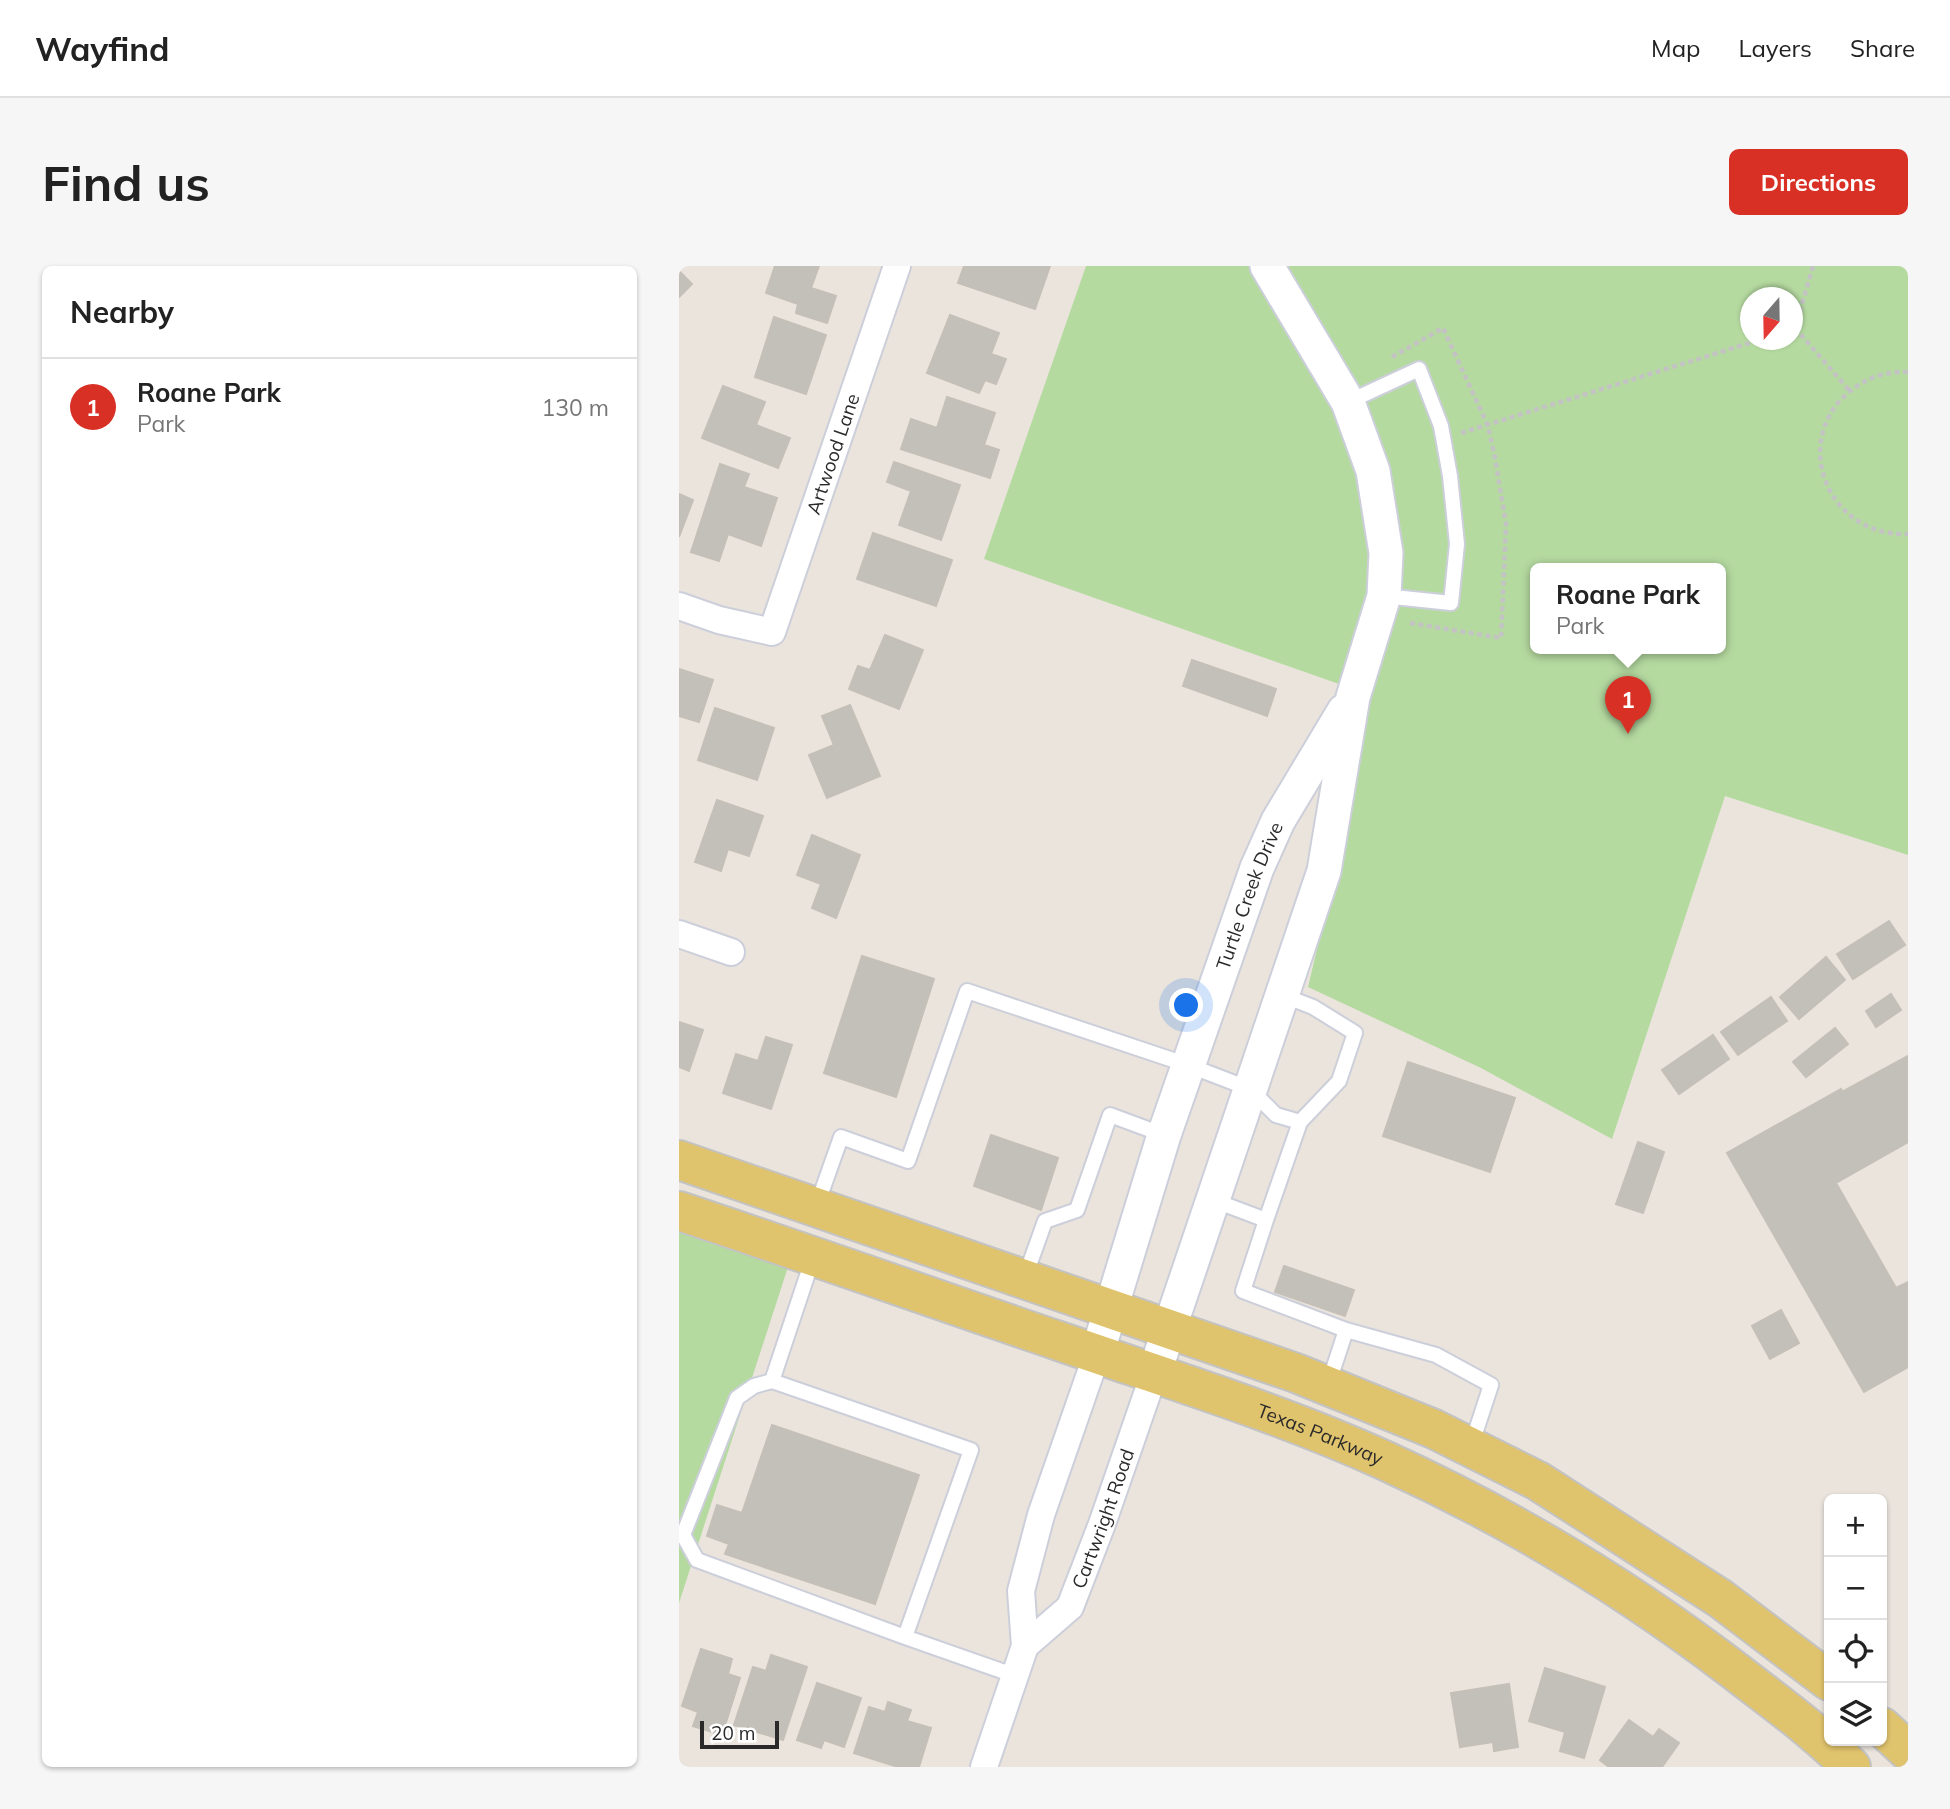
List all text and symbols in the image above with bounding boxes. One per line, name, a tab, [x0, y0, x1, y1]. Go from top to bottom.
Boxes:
text: Wayfind	[35, 28, 170, 69]
text: Map	[1651, 33, 1700, 63]
text: Layers	[1738, 33, 1812, 63]
text: Share	[1850, 33, 1915, 63]
button: Directions	[1729, 149, 1908, 215]
text: Find us	[42, 152, 210, 213]
north arrow	[1740, 287, 1803, 350]
text: Nearby	[70, 293, 174, 331]
text: Roane Park	[137, 376, 281, 409]
street label: Artwood Lane	[801, 390, 865, 517]
text: 1	[86, 393, 100, 422]
text: 130 m	[541, 393, 609, 422]
text: Park	[137, 409, 185, 438]
popup	[1530, 563, 1726, 654]
text: Roane Park	[1556, 578, 1700, 611]
text: Park	[1556, 611, 1604, 640]
pin: 1	[1605, 676, 1651, 734]
street label: Turtle Creek Drive	[1211, 818, 1288, 973]
your location	[1169, 988, 1203, 1022]
street label: Texas Parkway	[1254, 1398, 1387, 1470]
street label: Cartwright Road	[1066, 1445, 1139, 1592]
map controls	[1824, 1494, 1887, 1746]
button: +	[1824, 1494, 1887, 1557]
button: −	[1824, 1557, 1887, 1620]
button: locate	[1824, 1620, 1887, 1683]
button: layers	[1824, 1683, 1887, 1746]
scale bar	[700, 1718, 779, 1750]
text: 20 m	[711, 1721, 755, 1745]

